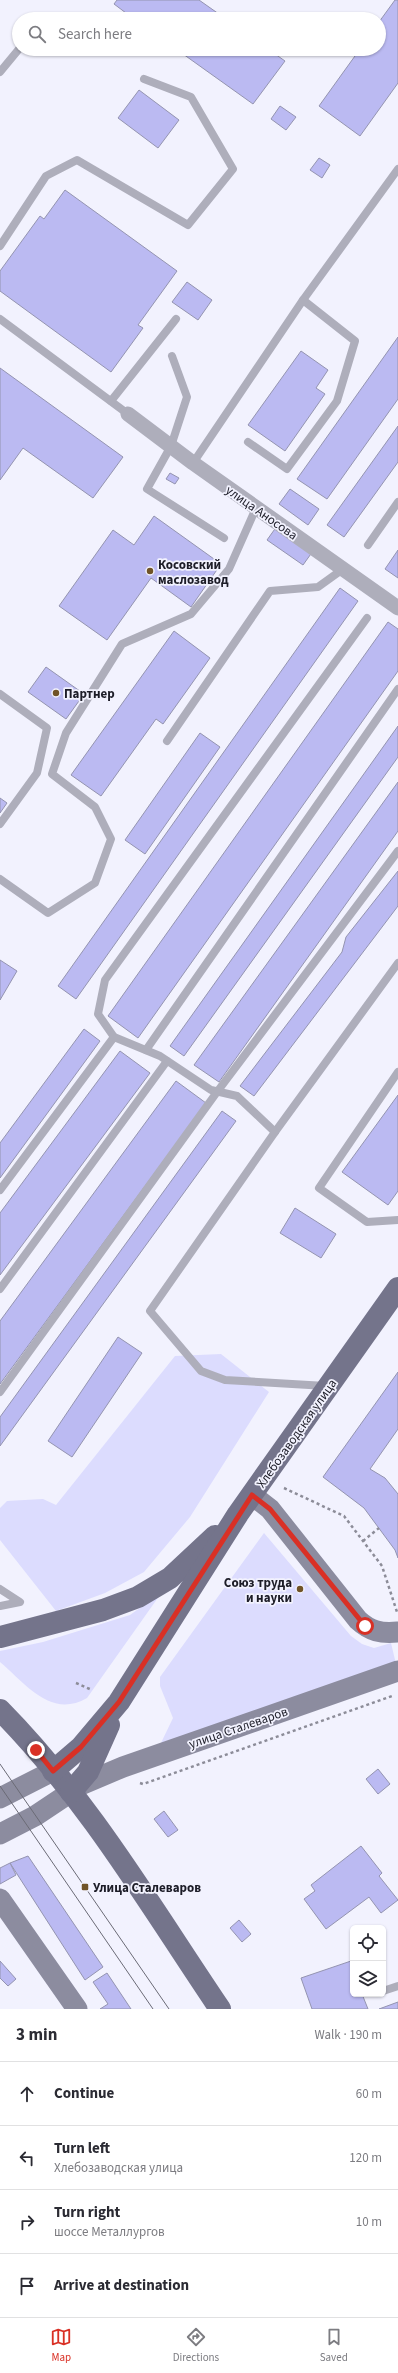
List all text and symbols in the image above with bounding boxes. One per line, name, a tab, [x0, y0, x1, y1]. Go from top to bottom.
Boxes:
search box	[12, 12, 386, 56]
icon: search	[26, 23, 48, 45]
text: Search here	[58, 24, 132, 45]
street label: улица Аносова	[222, 481, 301, 544]
place label: Косовский маслозавод	[158, 556, 229, 589]
marker: Косовский маслозавод	[145, 566, 155, 576]
place label: Партнер	[64, 685, 115, 703]
marker: Партнер	[51, 688, 61, 698]
street label: Хлебозаводская улица	[252, 1376, 341, 1492]
place label: Союз труда и науки	[224, 1574, 292, 1607]
marker: Союз труда и науки	[295, 1584, 305, 1594]
route start	[356, 1617, 374, 1635]
street label: улица Сталеваров	[187, 1702, 290, 1753]
route end	[27, 1741, 45, 1759]
place label: Улица Сталеваров	[93, 1879, 201, 1897]
marker: Улица Сталеваров	[80, 1882, 90, 1892]
map controls	[350, 1925, 386, 1997]
button: locate	[350, 1925, 386, 1961]
button: layers	[350, 1961, 386, 1997]
text: 3 min	[16, 2023, 57, 2047]
text: Walk · 190 m	[314, 2026, 382, 2044]
icon: ahead	[16, 2083, 38, 2105]
text: Continue	[54, 2083, 114, 2104]
text: 60 m	[356, 2085, 382, 2103]
text: Turn left	[54, 2138, 110, 2159]
icon: left	[16, 2147, 38, 2169]
text: 120 m	[349, 2149, 382, 2167]
text: Хлебозаводская улица	[54, 2159, 183, 2177]
text: Turn right	[54, 2202, 120, 2223]
icon: right	[16, 2211, 38, 2233]
text: 10 m	[356, 2213, 382, 2231]
text: шоссе Металлургов	[54, 2223, 165, 2241]
icon: arrive	[16, 2275, 38, 2297]
text: Arrive at destination	[54, 2275, 189, 2296]
tab: Map	[50, 2326, 72, 2365]
tab: Directions	[173, 2326, 219, 2365]
tab: Saved	[320, 2326, 348, 2365]

